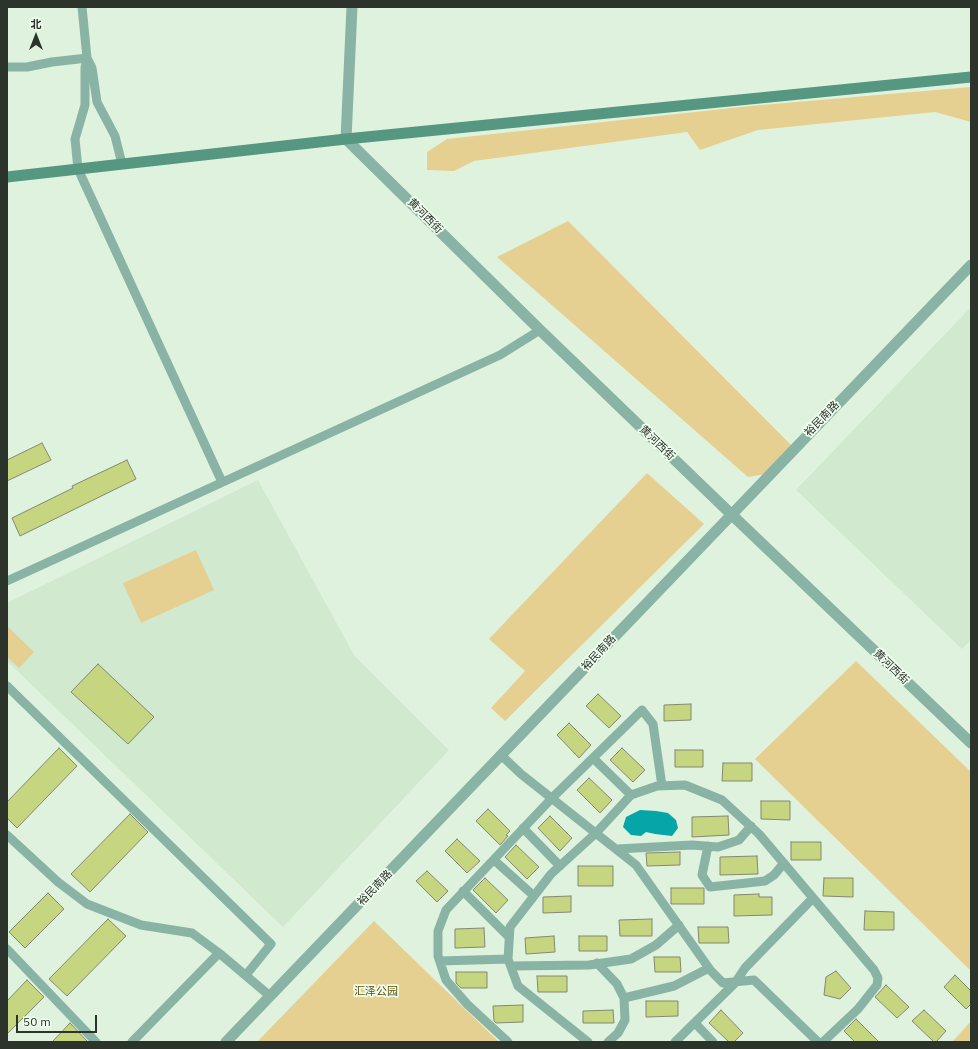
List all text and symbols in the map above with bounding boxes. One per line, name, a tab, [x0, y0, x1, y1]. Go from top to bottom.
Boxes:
north arrow	[16, 16, 56, 56]
text: 北	[31, 17, 42, 31]
street label: 黄河西街	[405, 196, 445, 236]
street label: 裕民南路	[802, 399, 842, 439]
street label: 黄河西街	[637, 423, 677, 463]
street label: 裕民南路	[579, 632, 619, 674]
street label: 黄河西街	[871, 647, 911, 687]
street label: 裕民南路	[355, 868, 395, 908]
park label: 汇泽公园	[354, 985, 398, 999]
scale bar	[18, 1007, 99, 1033]
text: 50 m	[23, 1014, 51, 1029]

